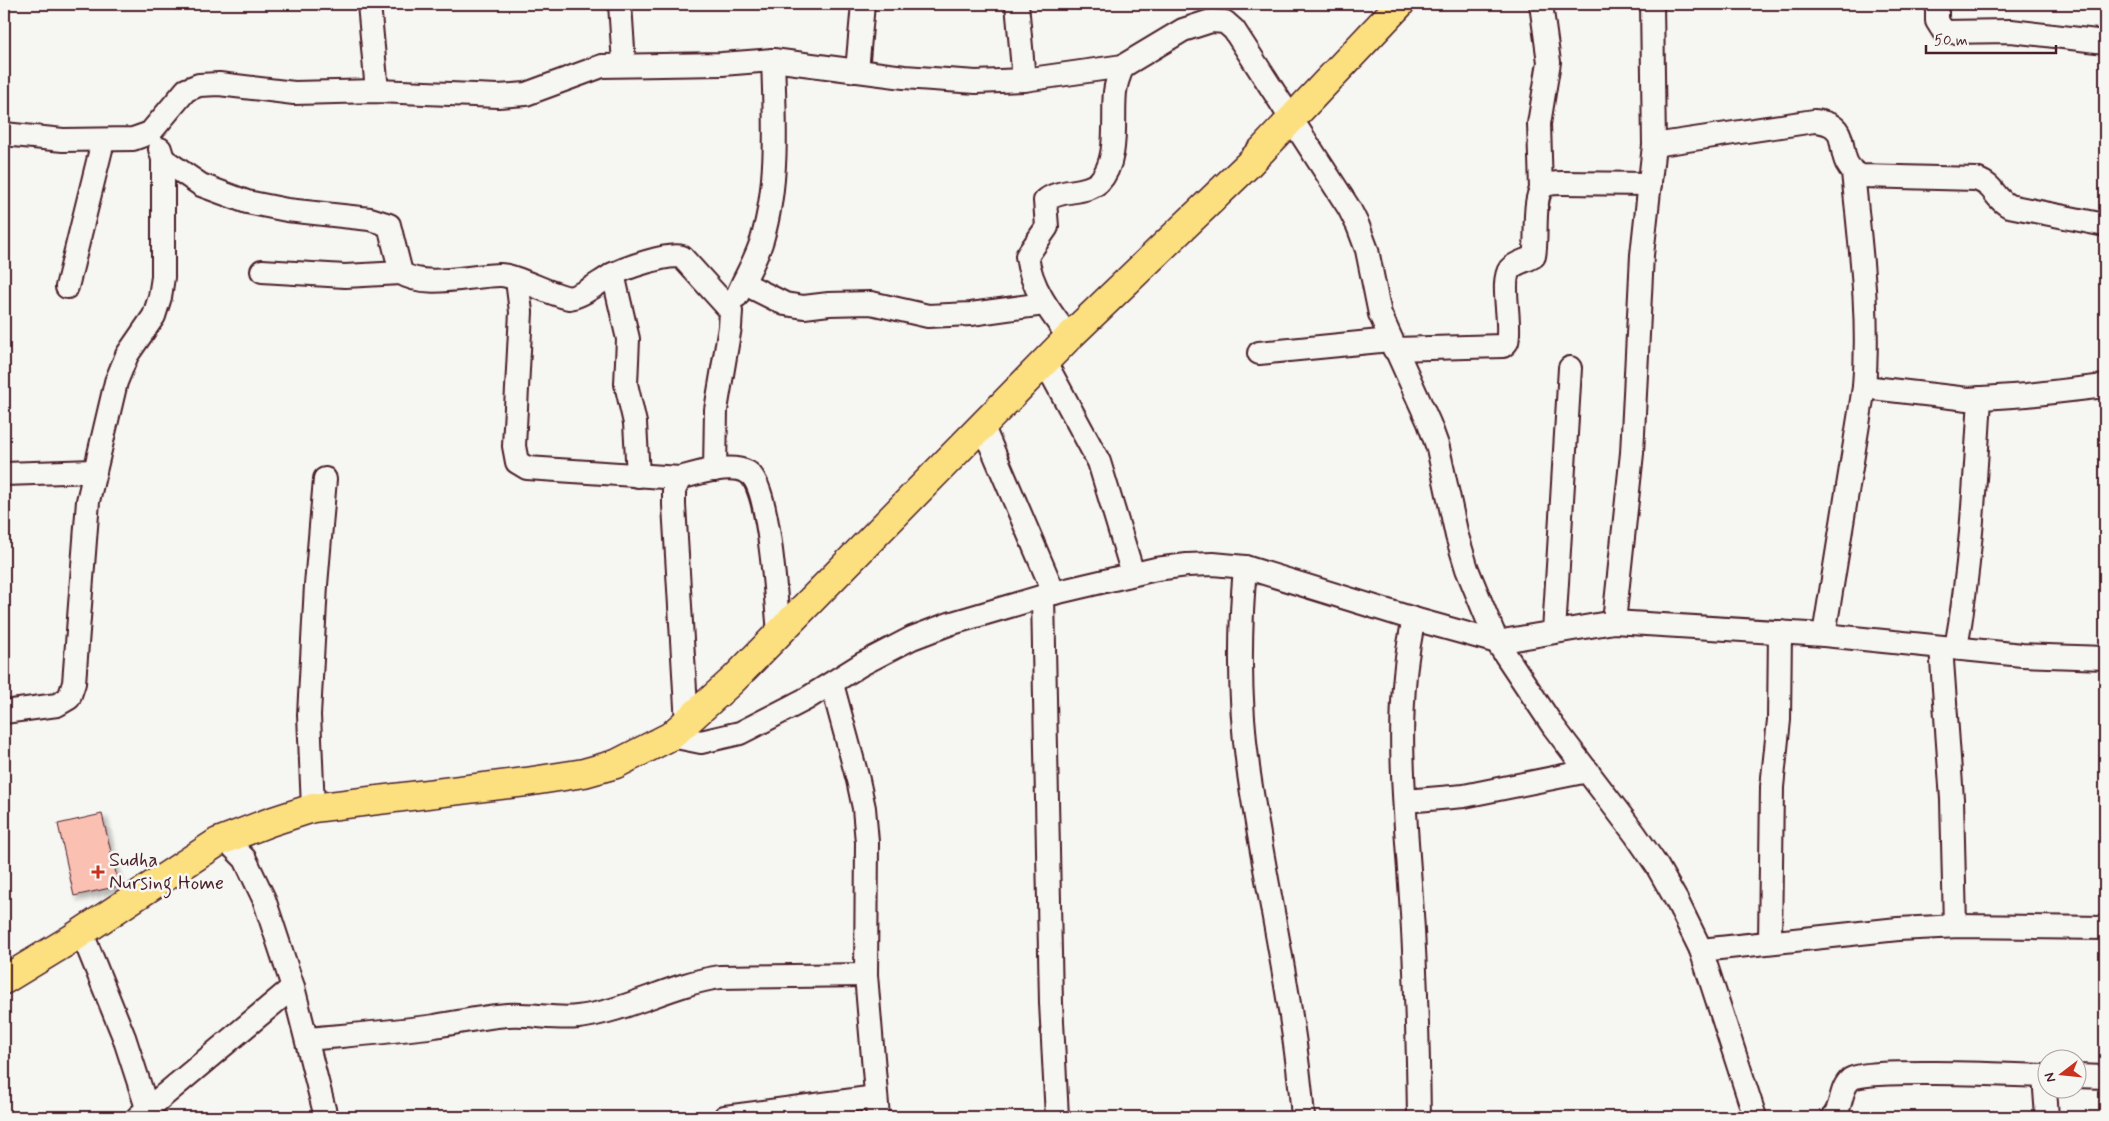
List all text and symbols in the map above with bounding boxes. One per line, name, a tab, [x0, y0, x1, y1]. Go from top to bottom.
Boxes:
scale bar	[1926, 22, 2056, 54]
text: 50 m	[1934, 31, 1968, 51]
place label: Sudha Nursing Home	[109, 847, 224, 899]
marker: Sudha Nursing Home	[91, 865, 105, 879]
north arrow	[2036, 1048, 2086, 1098]
text: N	[2041, 1070, 2060, 1084]

